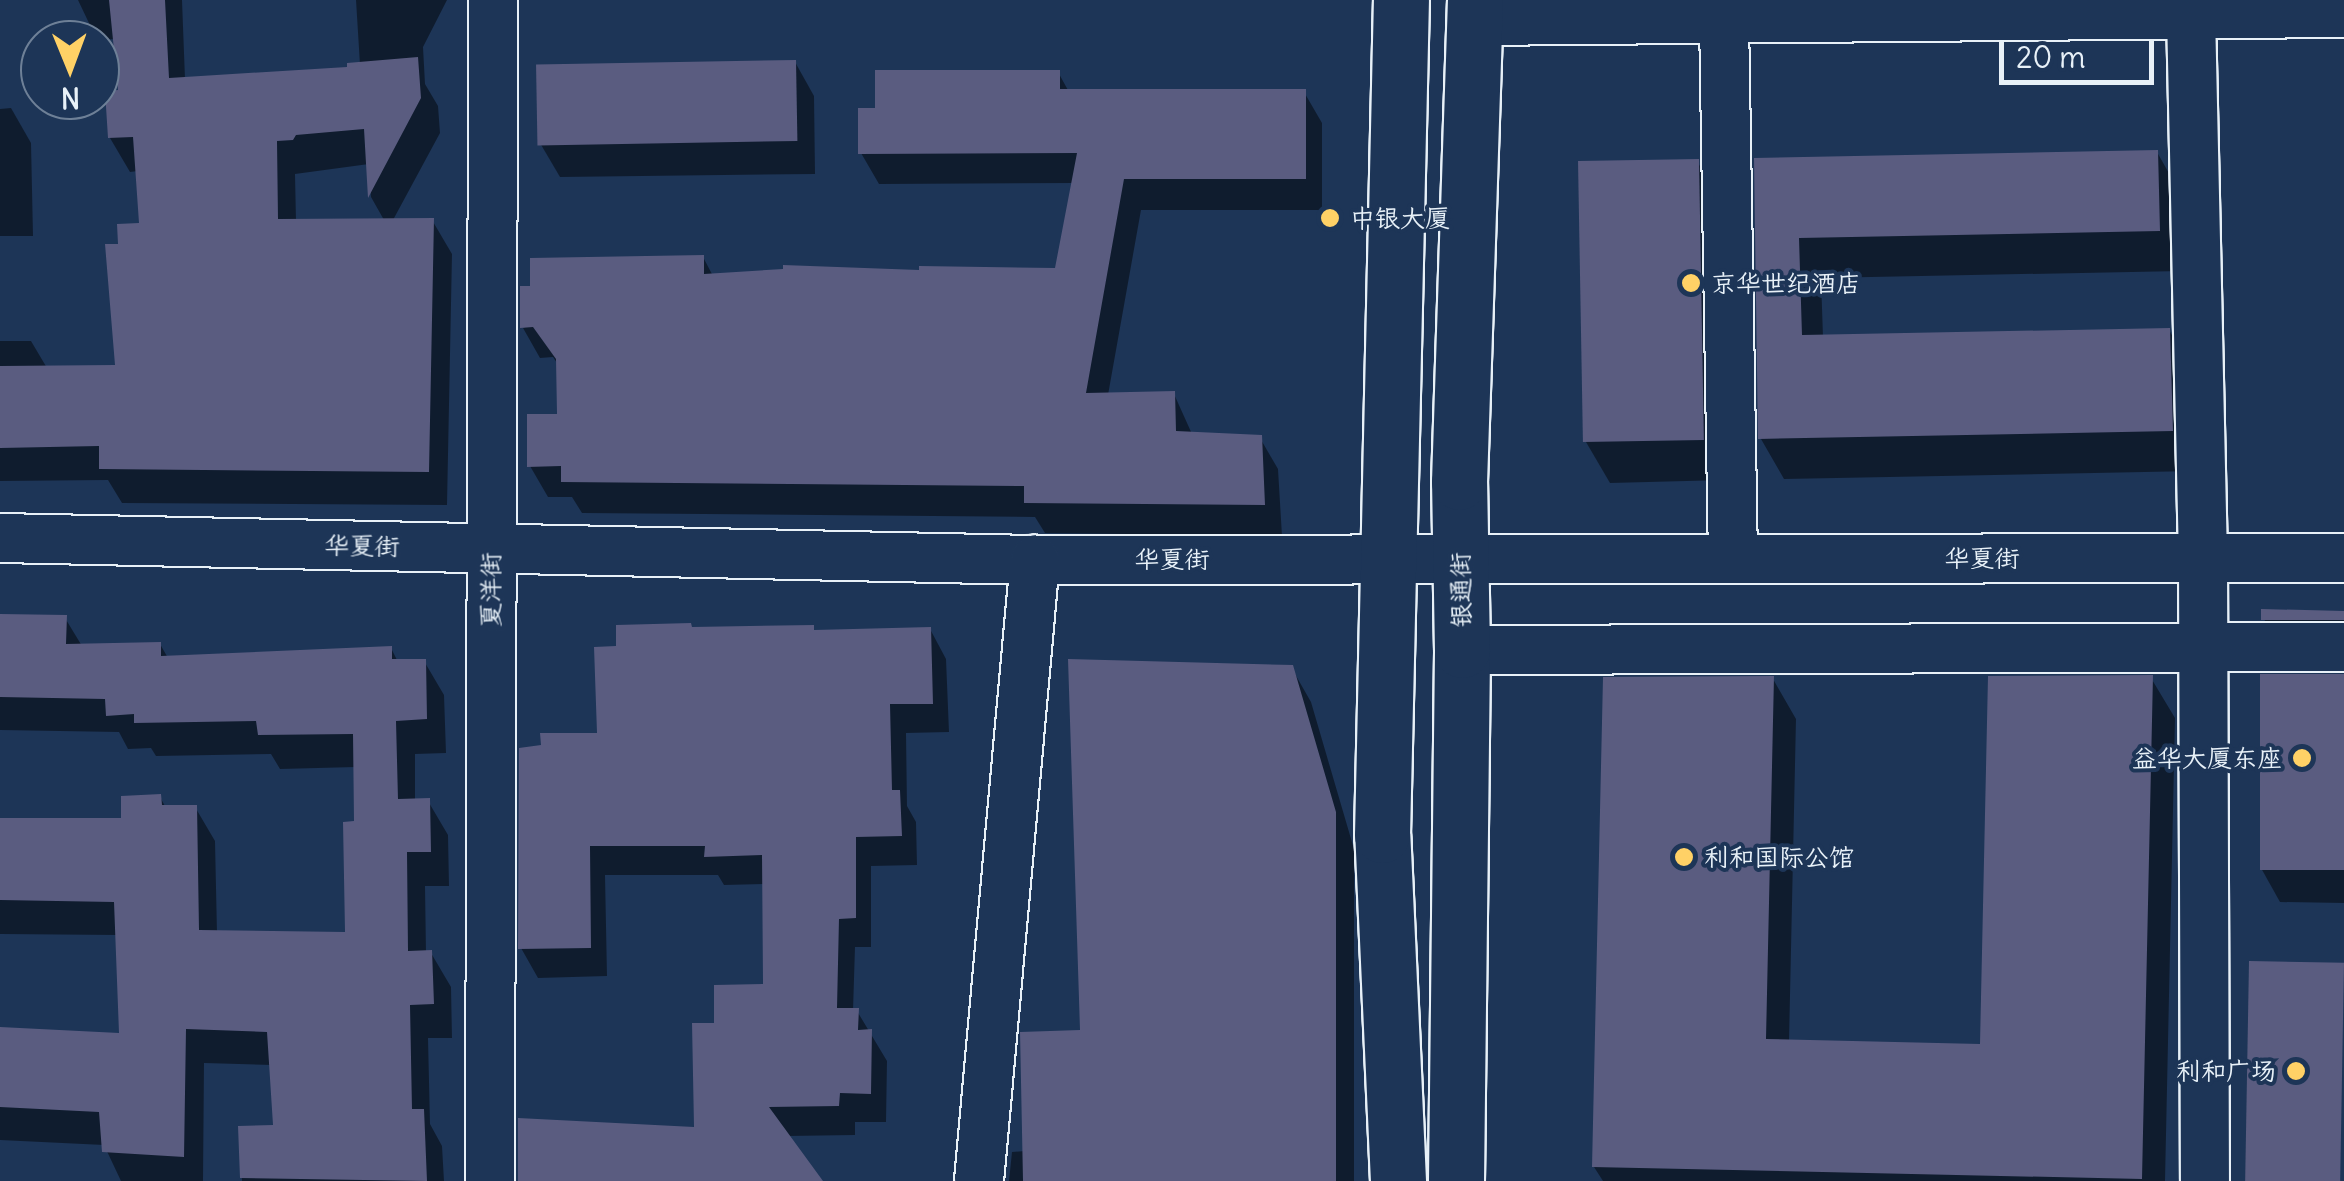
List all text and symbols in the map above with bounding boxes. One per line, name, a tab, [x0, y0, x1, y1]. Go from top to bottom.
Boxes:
north arrow	[20, 20, 120, 120]
scale bar	[2004, 20, 2159, 82]
text: 20 m	[2016, 38, 2086, 76]
text: N	[61, 80, 80, 116]
place label: 中银大厦	[1350, 203, 1450, 233]
marker: 中银大厦	[1319, 207, 1341, 229]
place label: 京华世纪酒店	[1711, 268, 1861, 298]
marker: 京华世纪酒店	[1680, 272, 1702, 294]
street label: 华夏街	[324, 530, 400, 562]
street label: 华夏街	[1945, 543, 2019, 573]
street label: 华夏街	[1135, 544, 1209, 574]
street label: 银通街	[1445, 552, 1477, 628]
street label: 夏洋街	[476, 553, 506, 627]
place label: 益华大厦东座	[2132, 743, 2282, 773]
marker: 益华大厦东座	[2291, 747, 2313, 769]
place label: 利和国际公馆	[1704, 842, 1854, 872]
marker: 利和国际公馆	[1673, 846, 1695, 868]
place label: 利和广场	[2176, 1056, 2276, 1086]
marker: 利和广场	[2285, 1060, 2307, 1082]

